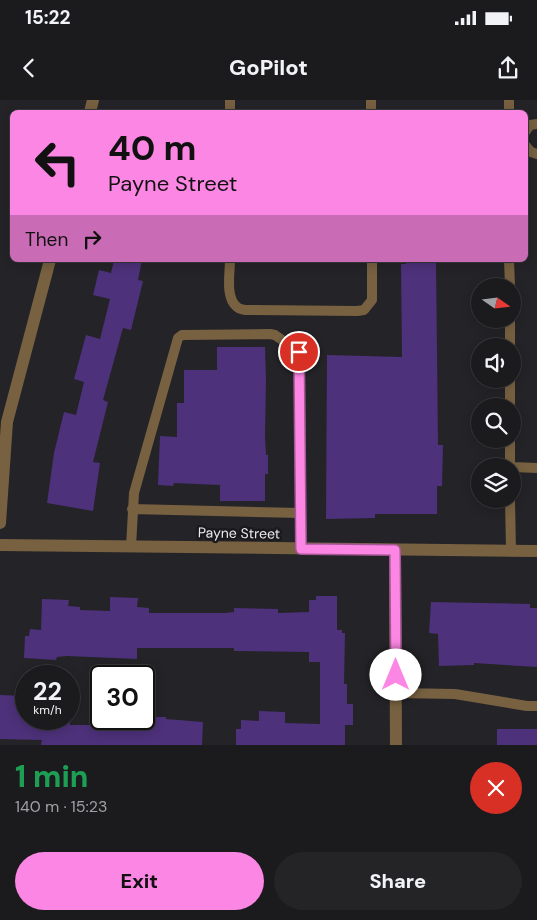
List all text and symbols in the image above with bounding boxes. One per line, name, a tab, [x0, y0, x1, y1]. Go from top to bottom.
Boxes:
text: 15:22	[25, 5, 71, 30]
text: GoPilot	[229, 53, 308, 82]
icon: back	[15, 54, 43, 82]
icon: share	[494, 54, 522, 82]
text: 40 m	[108, 125, 197, 171]
icon: left	[25, 130, 90, 195]
text: Payne Street	[108, 169, 237, 198]
icon: right	[78, 225, 106, 253]
text: Then	[25, 227, 68, 252]
north arrow	[471, 278, 521, 328]
map controls	[471, 278, 521, 508]
pin	[278, 331, 320, 373]
icon: arrive	[285, 338, 313, 366]
button: sound	[471, 338, 521, 388]
button: search	[471, 398, 521, 448]
button: layers	[471, 458, 521, 508]
street label: Payne Street	[198, 523, 280, 543]
position arrow	[369, 648, 421, 700]
speed limit sign: 30	[90, 665, 155, 730]
text: 22	[33, 675, 62, 708]
text: km/h	[33, 702, 62, 718]
text: 1 min	[15, 757, 88, 796]
button: close	[470, 762, 522, 814]
text: 140 m · 15:23	[15, 796, 108, 817]
button: Exit	[15, 852, 264, 910]
button: Share	[274, 852, 522, 910]

